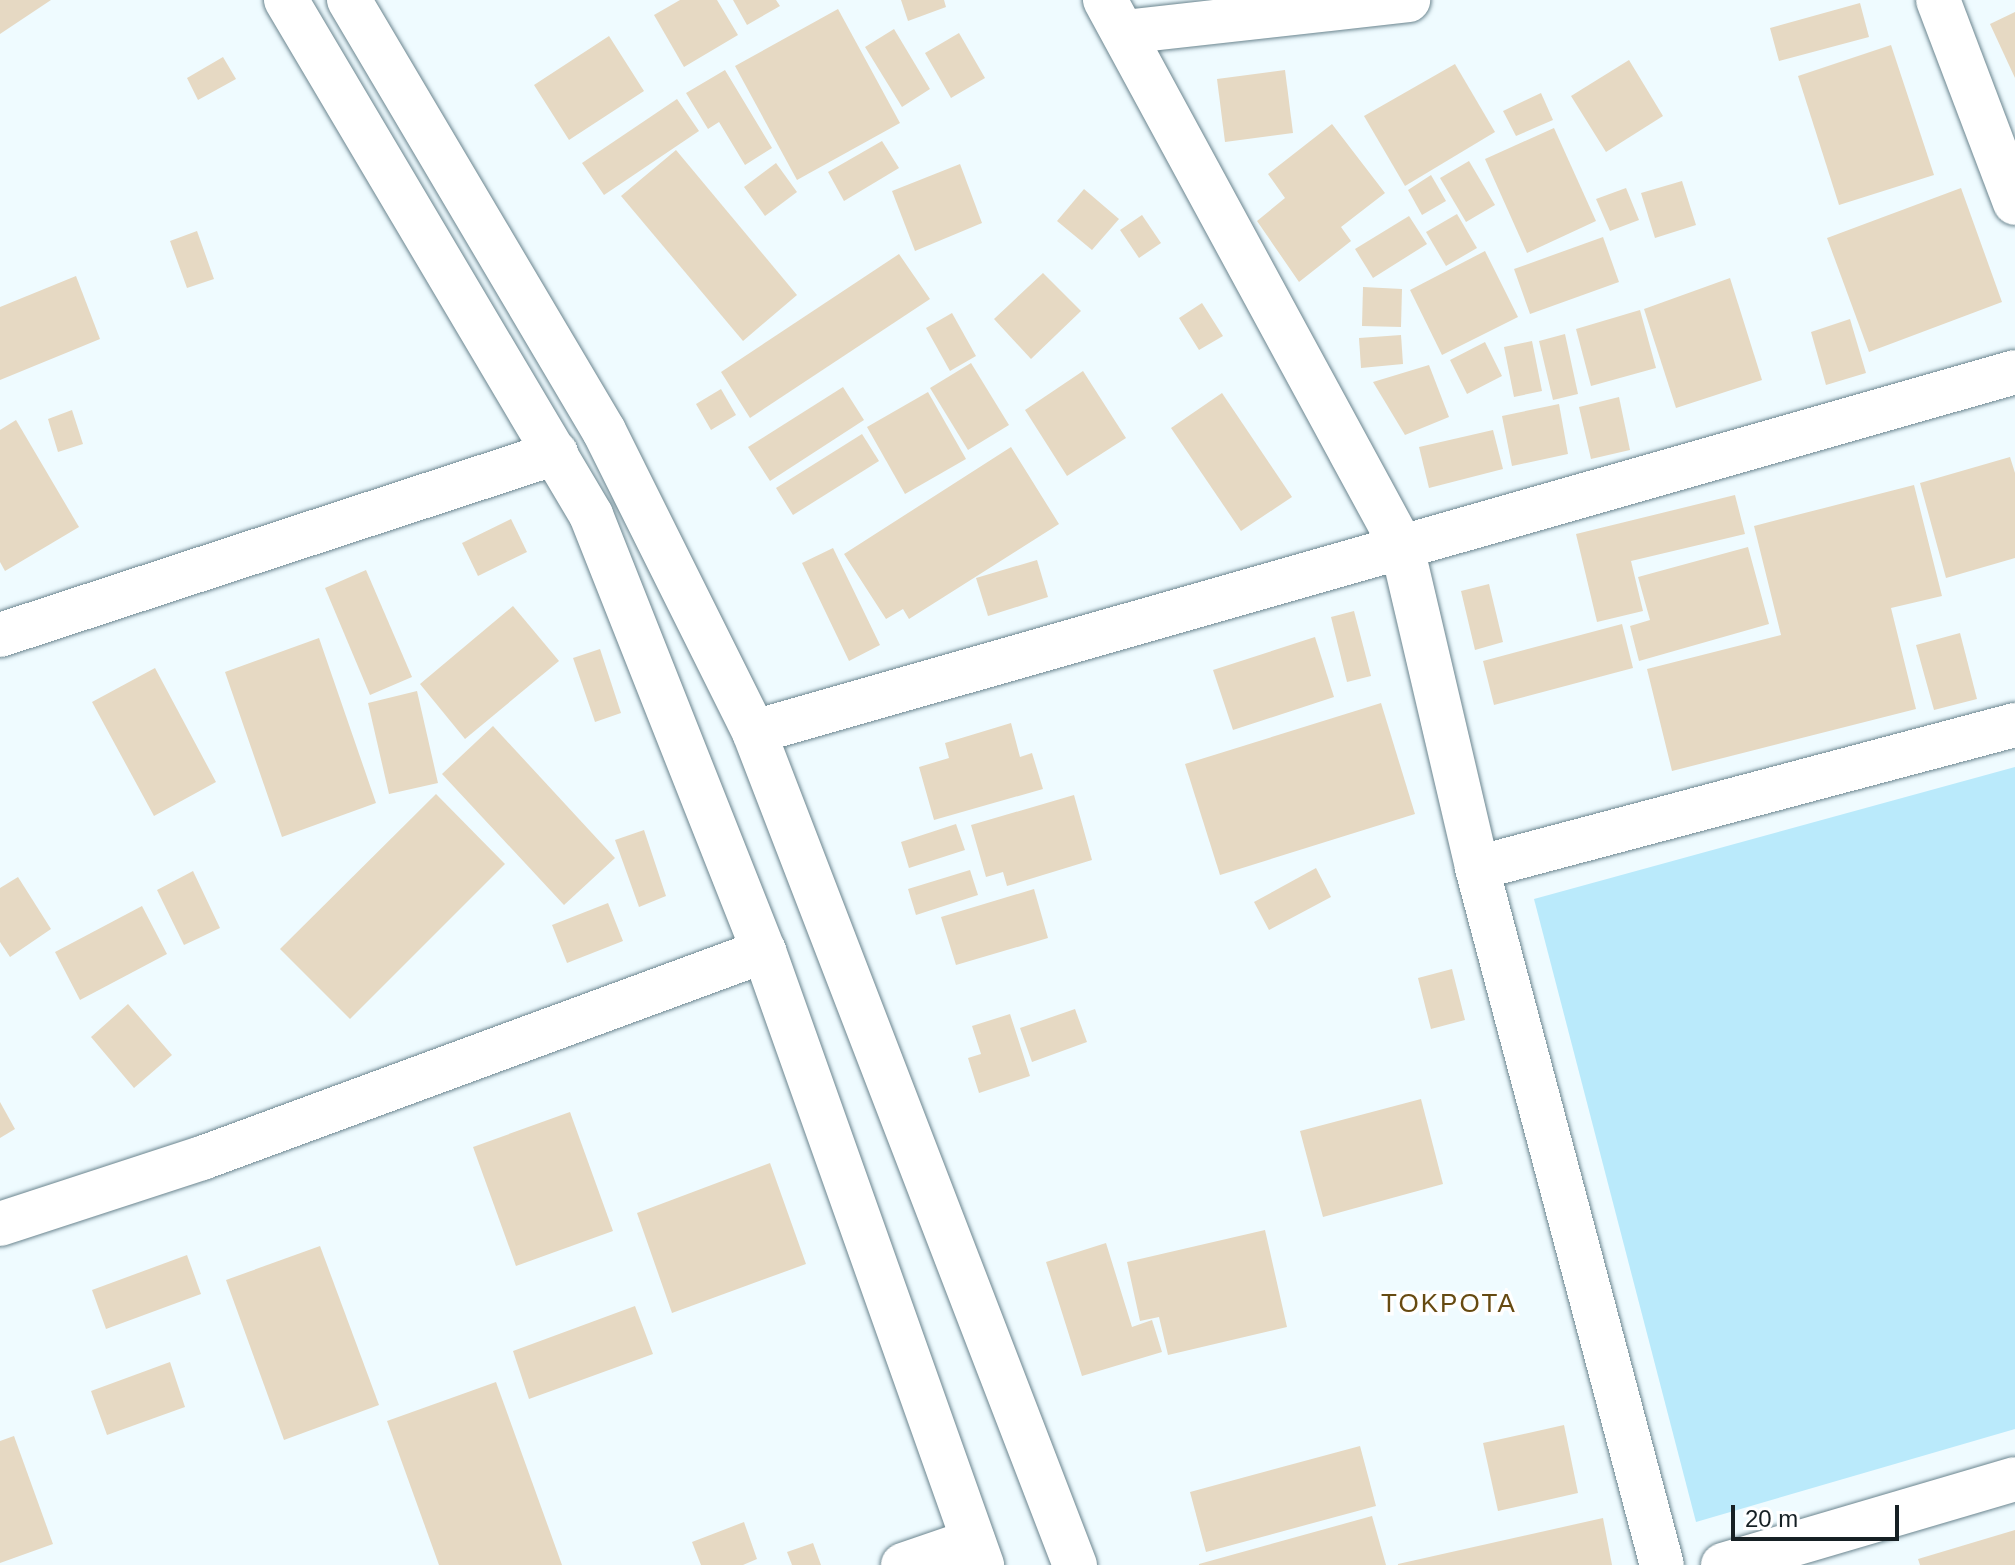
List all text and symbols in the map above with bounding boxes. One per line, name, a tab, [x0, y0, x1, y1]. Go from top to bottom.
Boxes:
district label: TOKPOTA	[1381, 1288, 1517, 1320]
scale bar	[1735, 1489, 1903, 1539]
text: 20 m	[1745, 1505, 1798, 1532]

